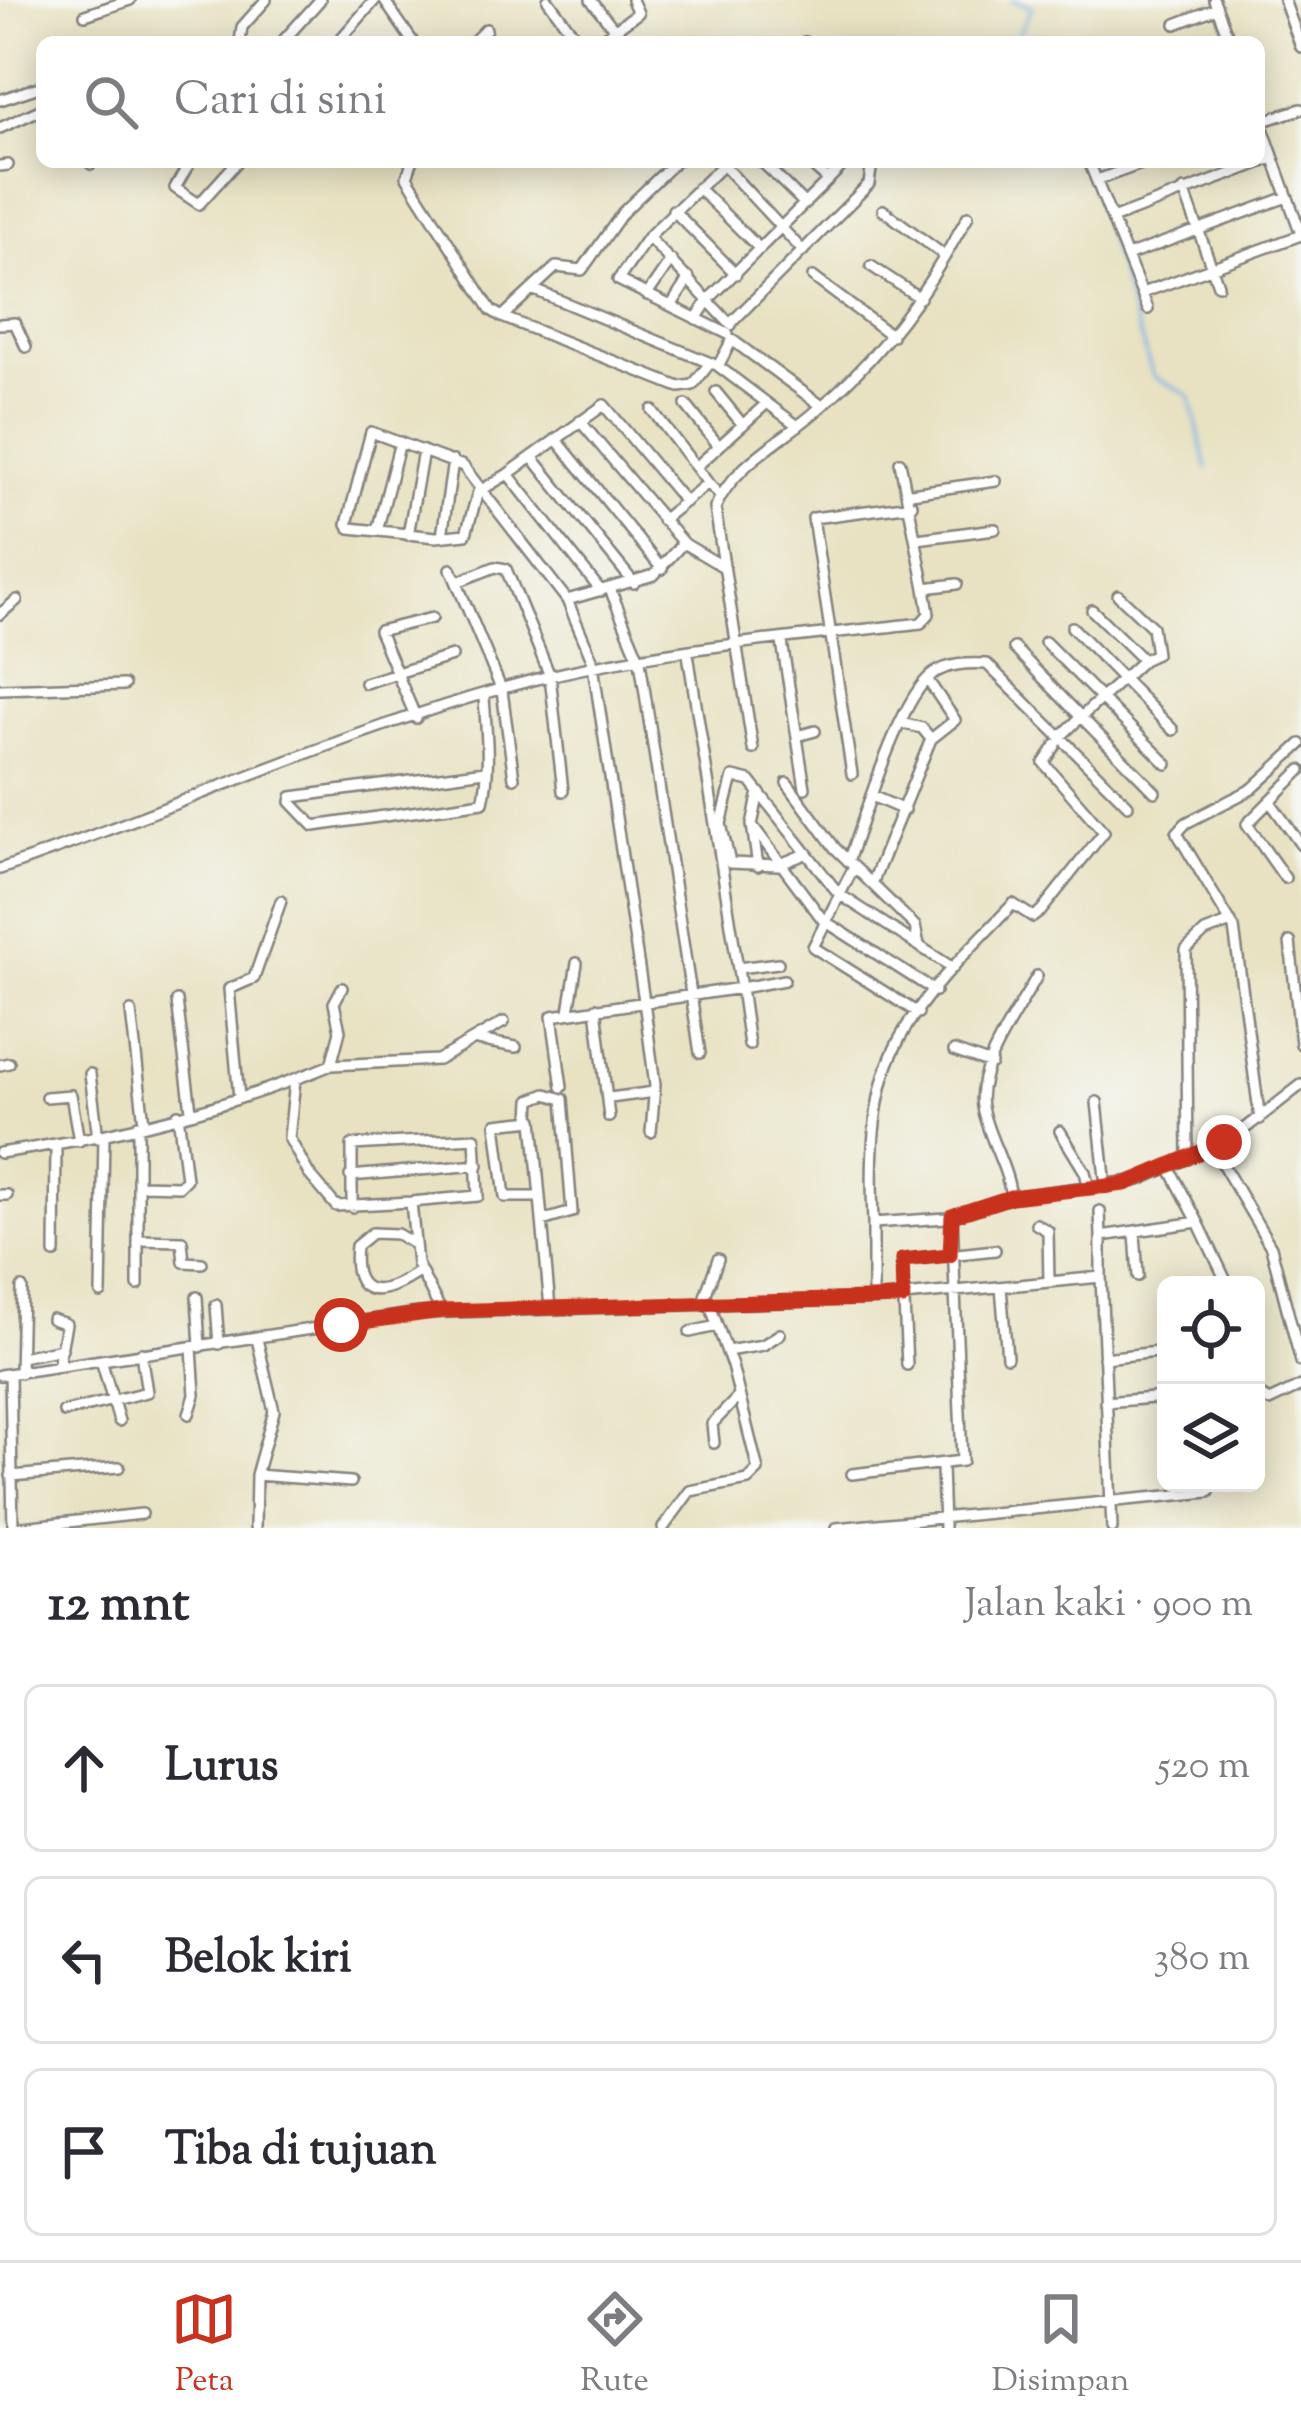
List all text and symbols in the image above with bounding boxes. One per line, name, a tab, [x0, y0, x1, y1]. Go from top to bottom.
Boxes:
search box	[36, 36, 1265, 168]
icon: search	[78, 69, 144, 135]
text: Cari di sini	[174, 70, 387, 135]
route end	[1197, 1115, 1251, 1169]
map controls	[1157, 1276, 1265, 1492]
button: locate	[1157, 1276, 1265, 1384]
route start	[314, 1298, 368, 1352]
button: layers	[1157, 1384, 1265, 1492]
text: 12 mnt	[48, 1570, 189, 1643]
text: Jalan kaki · 900 m	[965, 1578, 1253, 1634]
icon: ahead	[51, 1735, 117, 1801]
text: Lurus	[165, 1736, 279, 1801]
text: 520 m	[1157, 1740, 1250, 1796]
icon: left	[51, 1927, 117, 1993]
text: Belok kiri	[165, 1928, 351, 1993]
text: 380 m	[1154, 1932, 1250, 1988]
icon: arrive	[51, 2119, 117, 2185]
text: Tiba di tujuan	[165, 2120, 437, 2185]
tab: Peta	[171, 2286, 237, 2406]
tab: Rute	[580, 2286, 649, 2406]
tab: Disimpan	[992, 2286, 1130, 2406]

